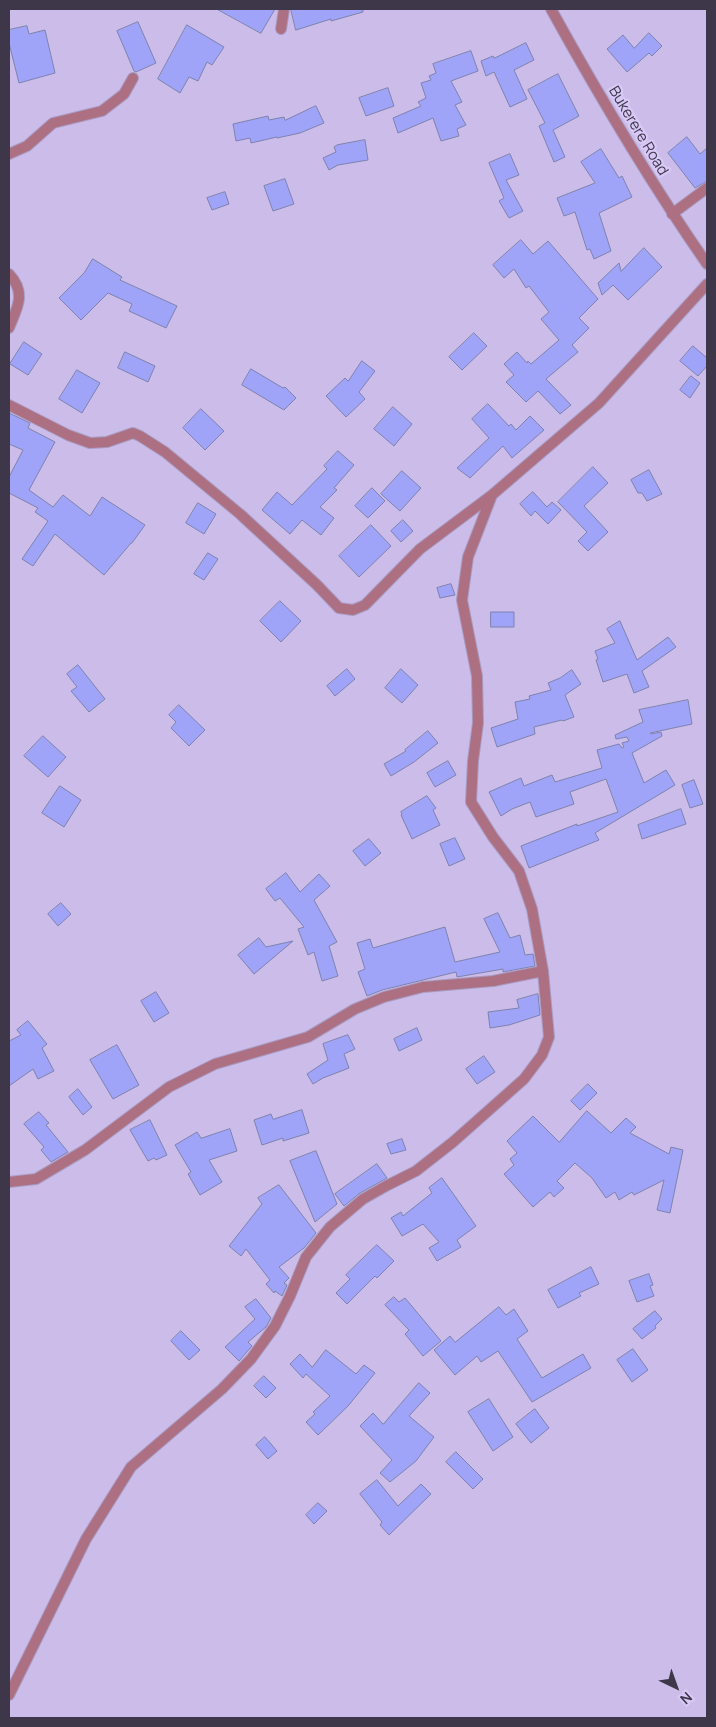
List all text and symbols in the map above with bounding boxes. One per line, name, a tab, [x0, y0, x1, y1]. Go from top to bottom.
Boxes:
street label: Bukerere Road	[604, 83, 672, 179]
north arrow	[651, 1662, 701, 1712]
text: N	[676, 1688, 696, 1709]

